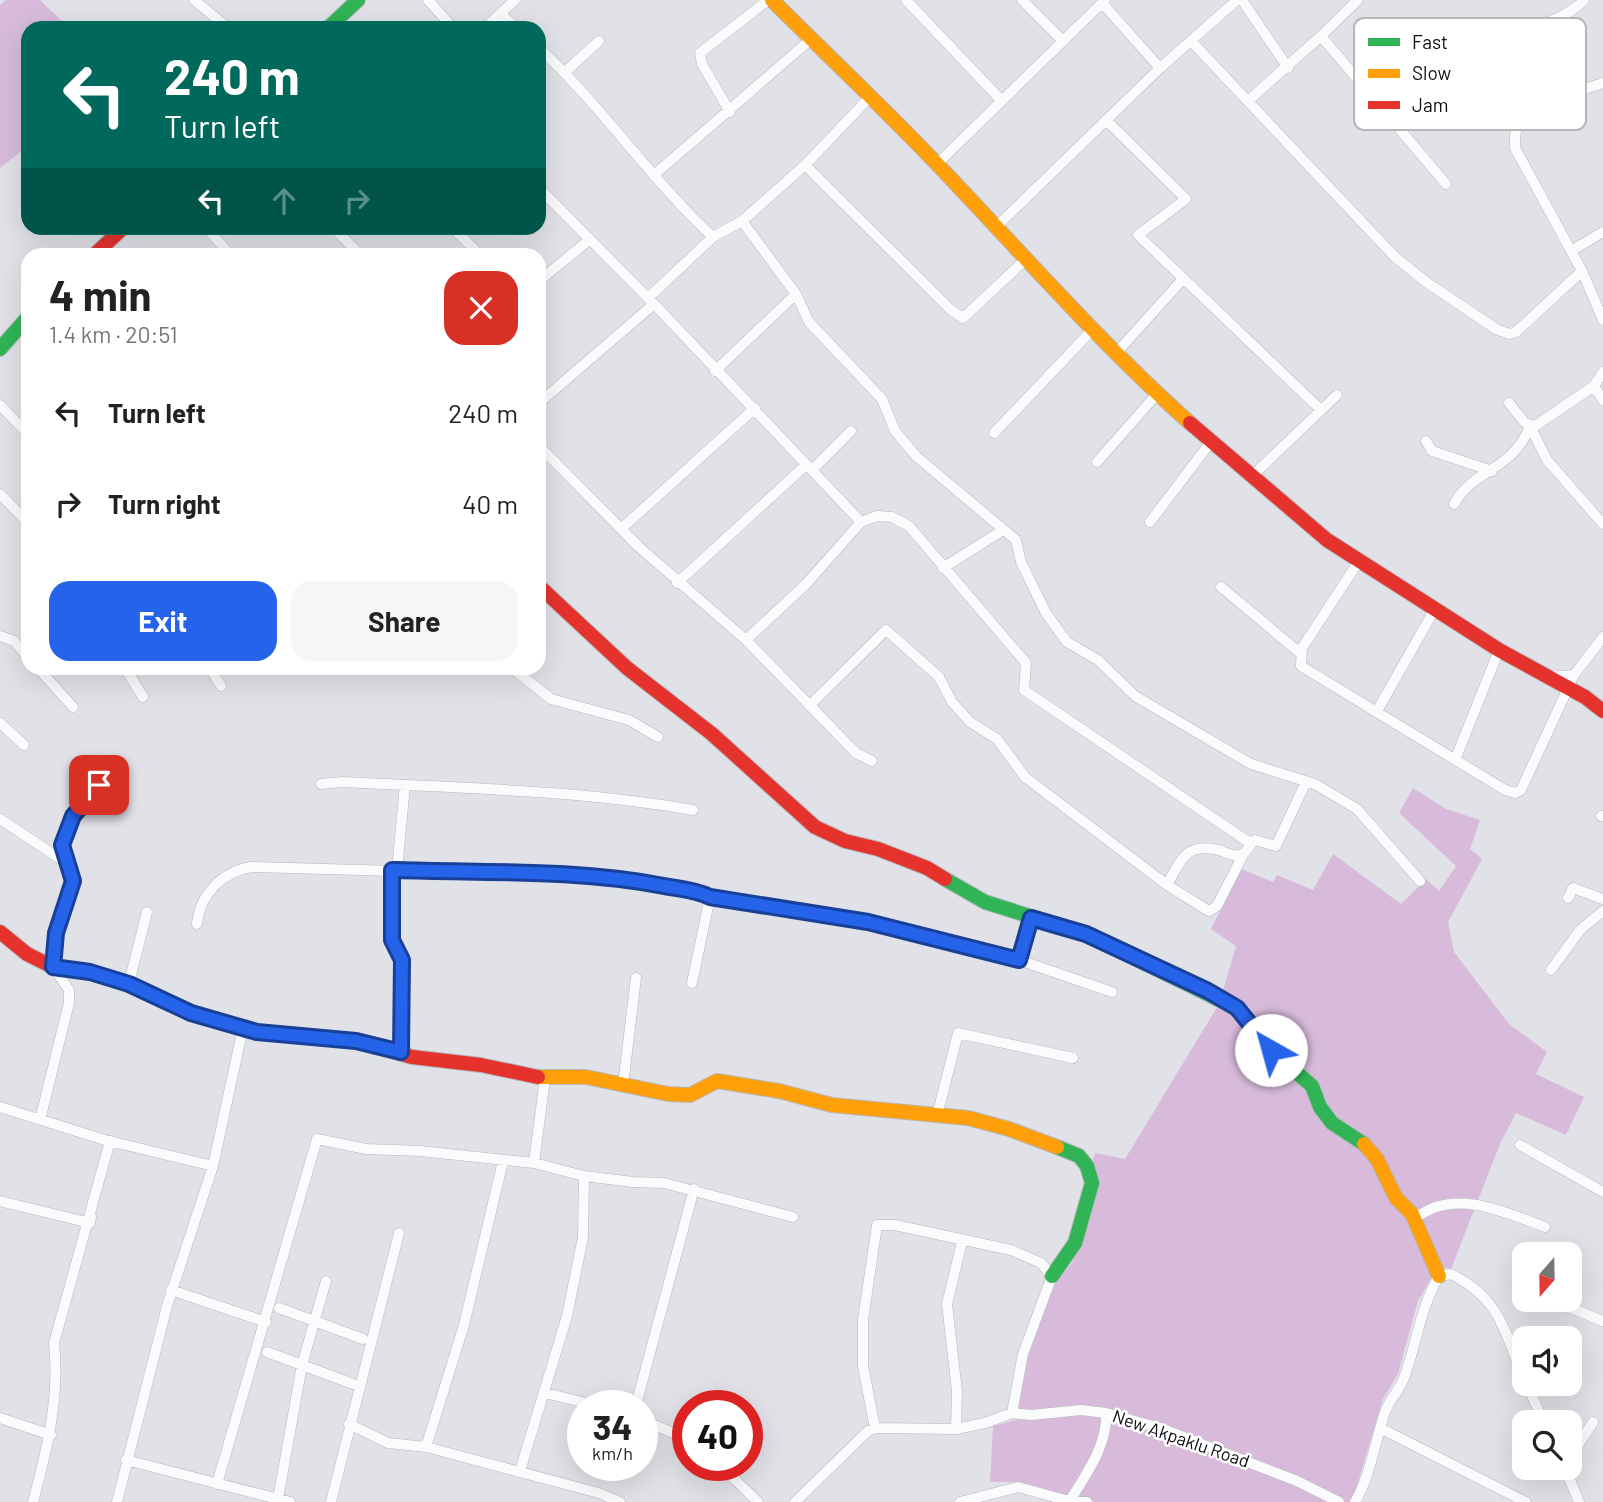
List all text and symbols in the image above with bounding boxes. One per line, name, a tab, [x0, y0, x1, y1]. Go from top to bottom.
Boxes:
legend	[1354, 18, 1586, 130]
text: Fast	[1412, 30, 1448, 53]
text: 240 m	[164, 46, 300, 105]
icon: left	[49, 49, 140, 140]
text: Slow	[1412, 61, 1451, 84]
text: Jam	[1412, 93, 1448, 116]
text: Turn left	[164, 106, 281, 144]
icon: left	[192, 182, 230, 220]
icon: ahead	[265, 182, 303, 220]
icon: right	[338, 182, 376, 220]
text: 4 min	[49, 269, 152, 319]
button: close	[444, 271, 518, 345]
text: 1.4 km · 20:51	[49, 320, 178, 348]
icon: left	[49, 394, 87, 432]
text: Turn left	[108, 397, 206, 428]
text: 240 m	[448, 397, 518, 428]
icon: right	[49, 485, 87, 523]
text: Turn right	[108, 488, 221, 519]
text: 40 m	[462, 488, 518, 519]
button: Exit	[49, 581, 277, 661]
button: Share	[291, 581, 518, 661]
pin	[69, 755, 129, 815]
icon: arrive	[80, 766, 118, 804]
position arrow	[1234, 1013, 1308, 1087]
north arrow	[1512, 1242, 1582, 1312]
map controls	[1512, 1242, 1582, 1480]
button: sound	[1512, 1326, 1582, 1396]
speed limit sign: 40	[672, 1390, 763, 1481]
street label: New Akpaklu Road	[1110, 1404, 1253, 1472]
text: 34	[592, 1405, 633, 1447]
button: search	[1512, 1410, 1582, 1480]
text: km/h	[592, 1442, 633, 1464]

